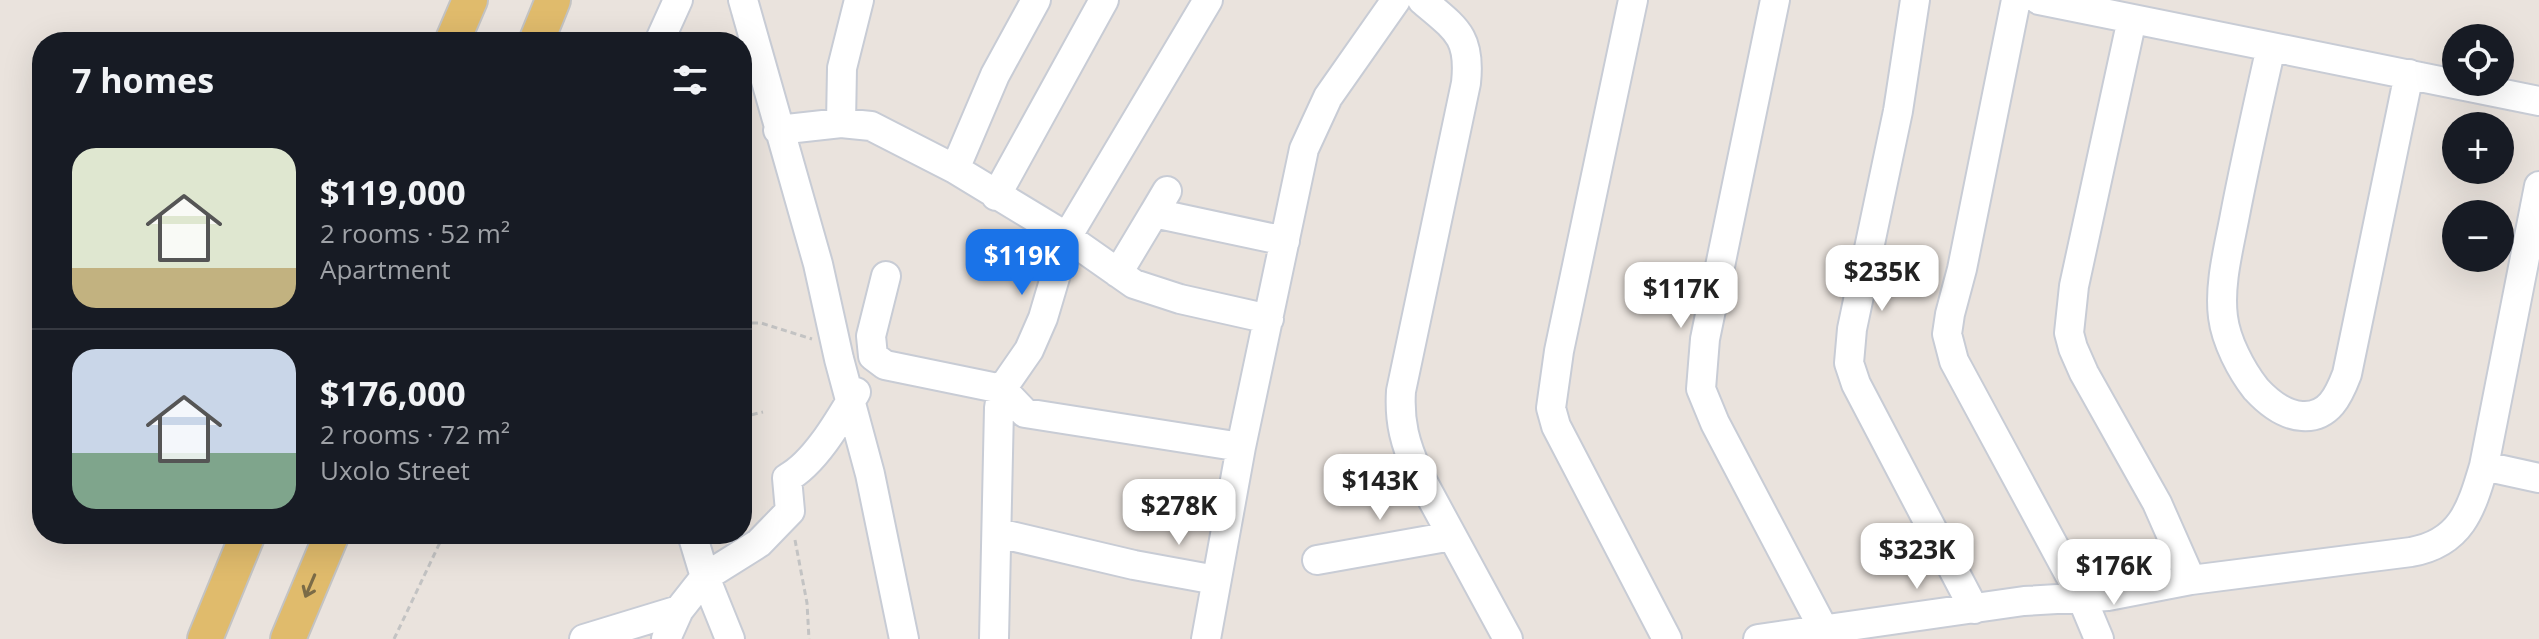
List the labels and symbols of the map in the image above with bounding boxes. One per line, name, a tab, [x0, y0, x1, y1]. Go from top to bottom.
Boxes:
pin: $119K	[966, 229, 1078, 297]
pin: $235K	[1826, 245, 1938, 313]
pin: $117K	[1625, 262, 1737, 330]
pin: $143K	[1324, 454, 1436, 522]
pin: $278K	[1123, 479, 1235, 547]
pin: $323K	[1861, 523, 1973, 591]
pin: $176K	[2058, 539, 2170, 607]
one-way arrow	[301, 574, 316, 598]

